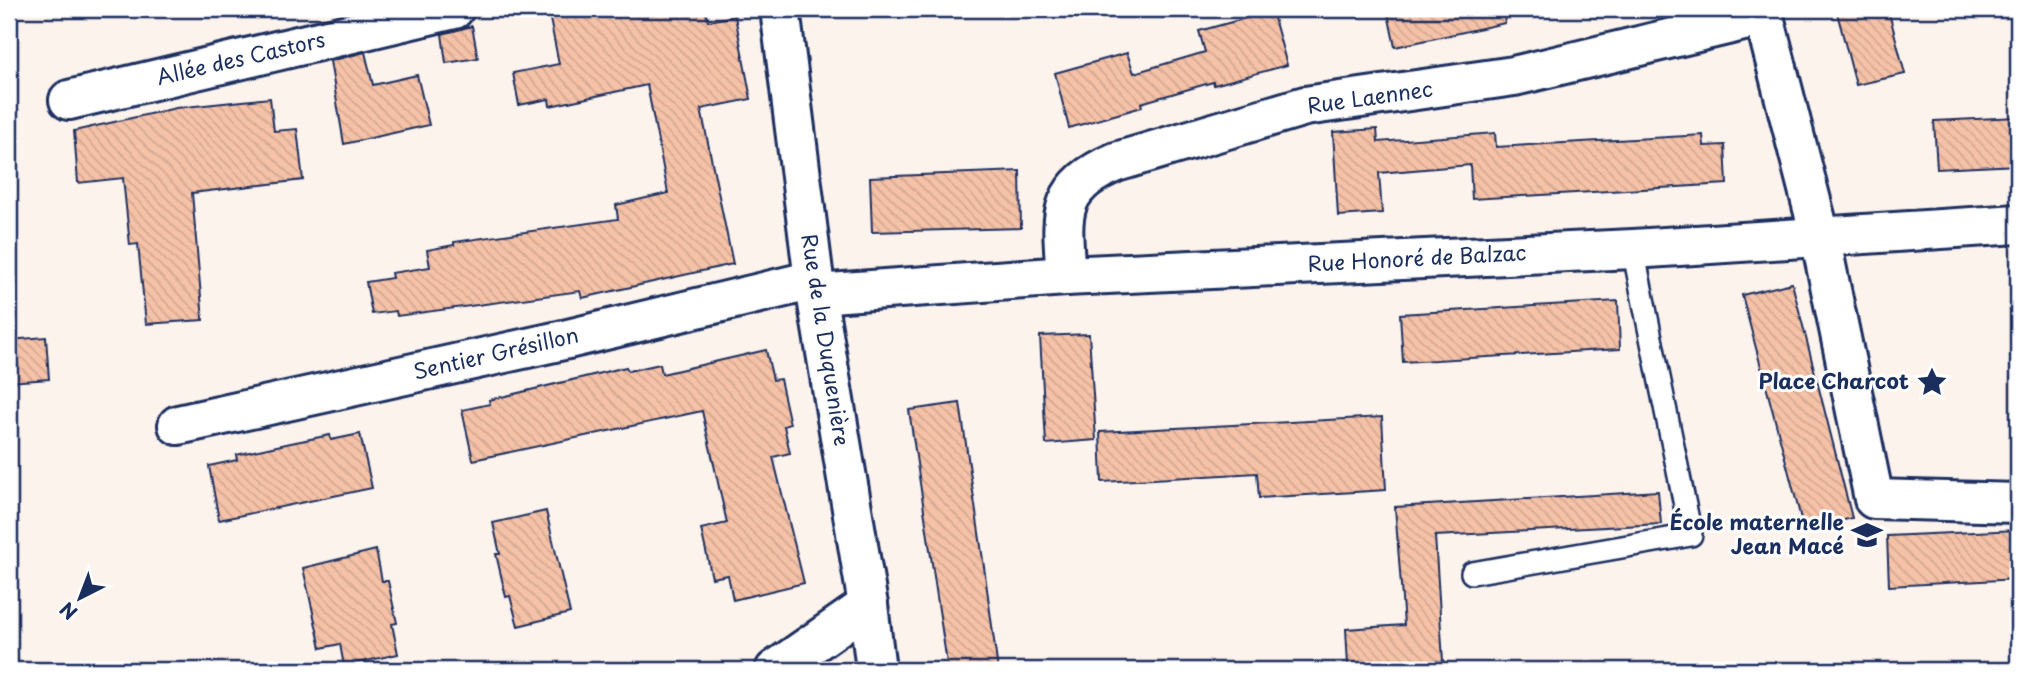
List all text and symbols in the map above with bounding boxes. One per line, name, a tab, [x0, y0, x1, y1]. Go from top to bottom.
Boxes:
street label: Allée des Castors	[153, 22, 328, 92]
street label: Rue Laennec	[1305, 71, 1434, 121]
street label: Rue de la Duquenière	[794, 231, 860, 448]
street label: Rue Honoré de Balzac	[1307, 235, 1527, 279]
street label: Sentier Grésillon	[410, 318, 581, 387]
place label: Place Charcot	[1758, 364, 1909, 396]
place icon: Place Charcot	[1915, 365, 1949, 399]
place label: École maternelle Jean Macé	[1669, 505, 1844, 561]
school or university icon: École maternelle Jean Macé	[1850, 518, 1884, 552]
north arrow	[46, 564, 116, 634]
text: N	[53, 596, 83, 627]

